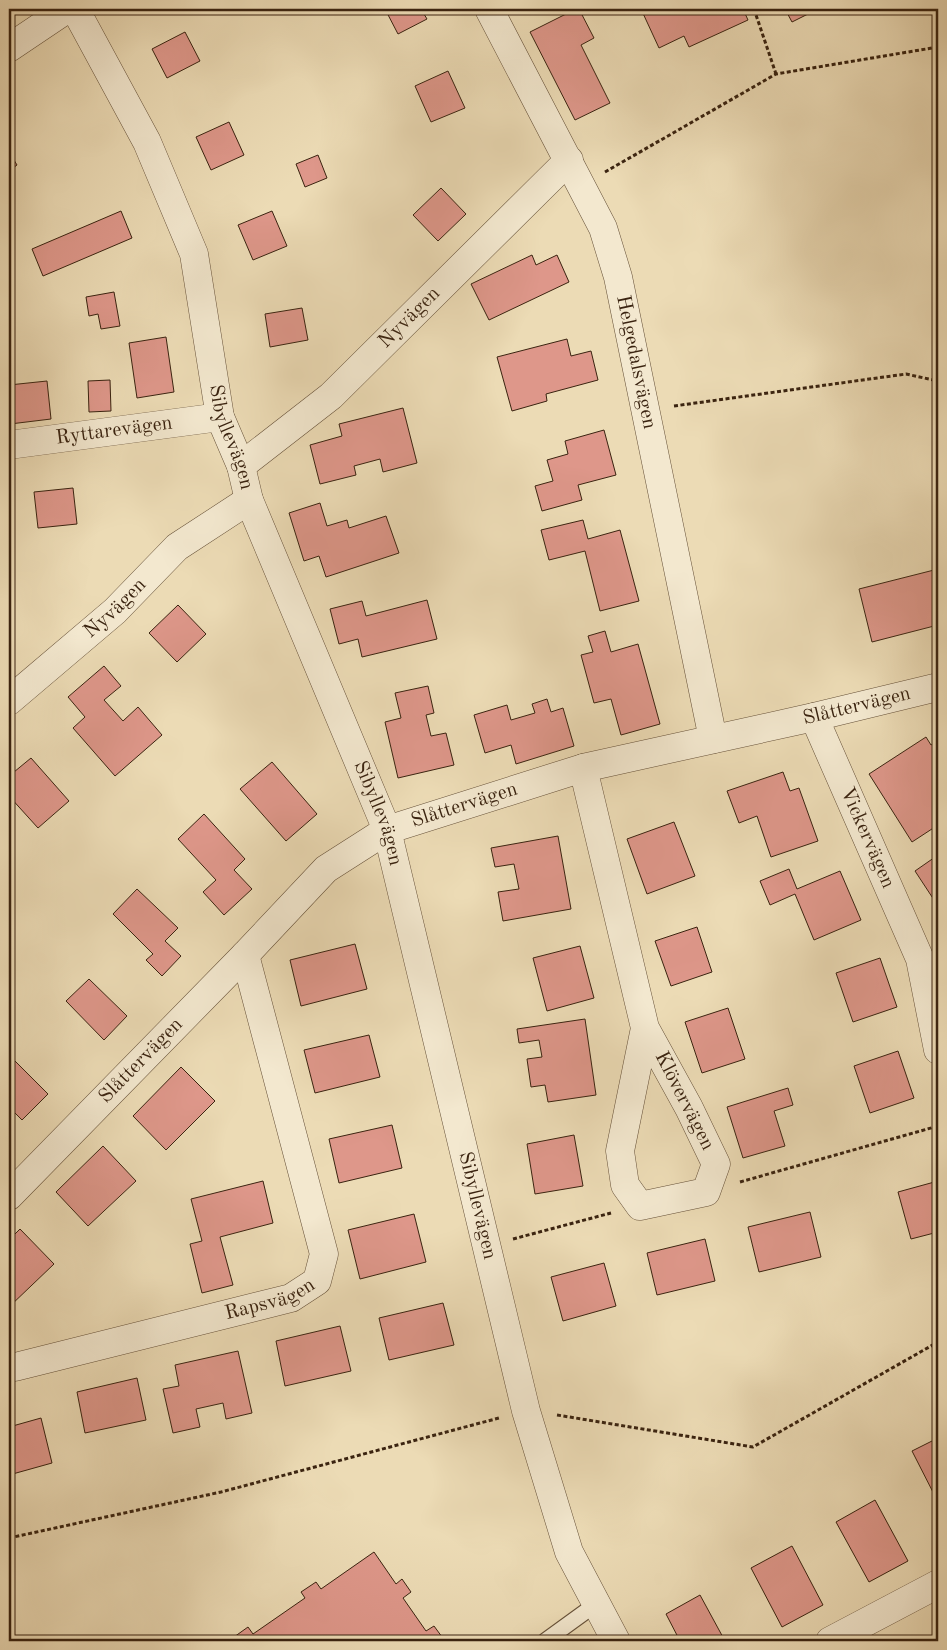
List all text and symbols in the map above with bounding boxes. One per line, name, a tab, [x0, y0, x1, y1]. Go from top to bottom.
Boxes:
street label: Nyvägen	[375, 283, 444, 352]
street label: Helgedalsvägen	[612, 293, 659, 431]
street label: Sibyllevägen	[205, 383, 256, 492]
street label: Ryttarevägen	[54, 413, 174, 449]
street label: Nyvägen	[81, 575, 151, 642]
street label: Slåttervägen	[801, 684, 913, 729]
street label: Sibyllevägen	[349, 758, 405, 868]
street label: Slåttervägen	[409, 779, 520, 832]
street label: Vickervägen	[836, 785, 898, 891]
street label: Slåttervägen	[95, 1014, 187, 1107]
street label: Klövervägen	[651, 1048, 717, 1154]
street label: Sibyllevägen	[454, 1150, 499, 1262]
street label: Rapsvägen	[223, 1275, 319, 1324]

